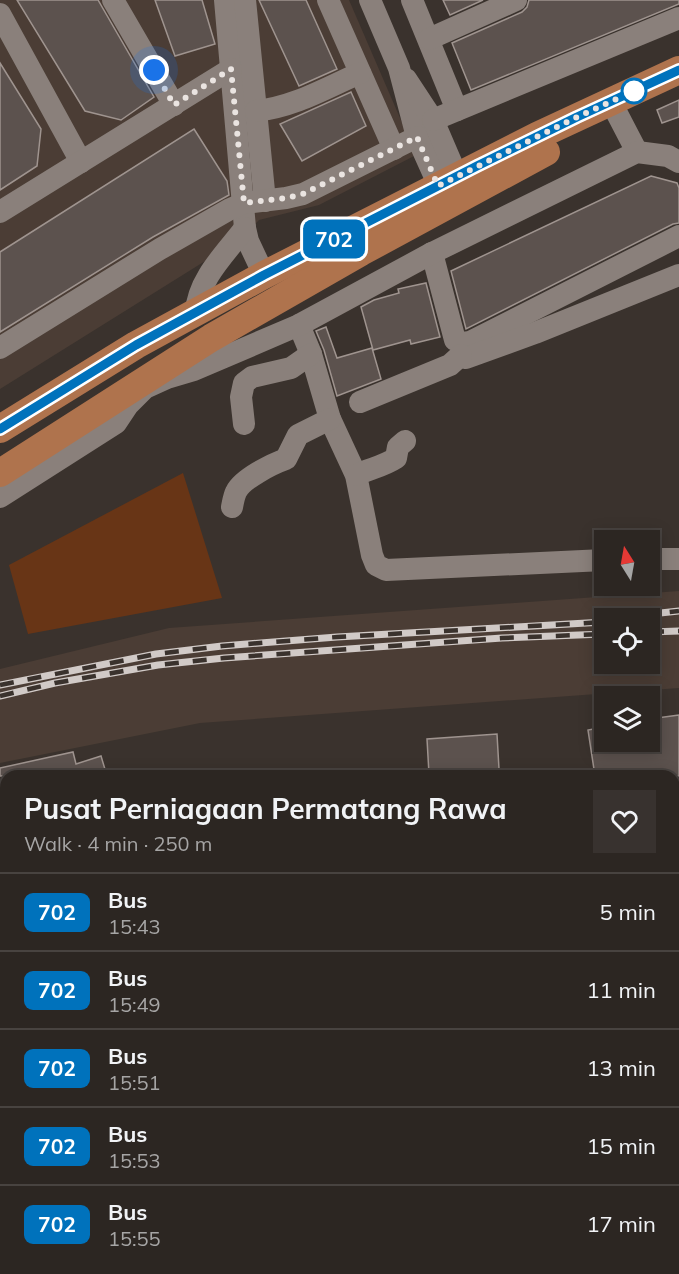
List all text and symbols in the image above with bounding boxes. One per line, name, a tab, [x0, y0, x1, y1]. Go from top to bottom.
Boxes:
your location	[139, 55, 169, 85]
unlabelled marker	[621, 78, 647, 104]
line badge: 702	[300, 220, 368, 258]
text: 702	[315, 226, 353, 252]
north arrow	[594, 530, 660, 596]
map controls	[594, 530, 660, 752]
button: locate	[594, 608, 660, 674]
button: layers	[594, 686, 660, 752]
button: heart	[593, 790, 656, 853]
text: Pusat Perniagaan Permatang Rawa	[24, 791, 507, 826]
text: Walk · 4 min · 250 m	[24, 831, 212, 856]
text: Bus	[108, 886, 147, 914]
text: 5 min	[600, 898, 656, 926]
text: 702	[38, 899, 76, 925]
text: 15:43	[108, 914, 161, 939]
text: Bus	[108, 964, 147, 992]
text: 11 min	[586, 976, 656, 1004]
text: 702	[38, 977, 76, 1003]
text: 15:49	[108, 992, 161, 1017]
text: Bus	[108, 1042, 147, 1070]
text: 13 min	[586, 1054, 656, 1082]
text: 702	[38, 1055, 76, 1081]
text: 15:51	[108, 1070, 161, 1095]
text: Bus	[108, 1120, 147, 1148]
text: 15 min	[586, 1132, 656, 1160]
text: 702	[38, 1133, 76, 1159]
text: 15:53	[108, 1148, 161, 1173]
text: Bus	[108, 1198, 147, 1226]
text: 17 min	[586, 1210, 656, 1238]
text: 702	[38, 1211, 76, 1237]
text: 15:55	[108, 1226, 161, 1251]

